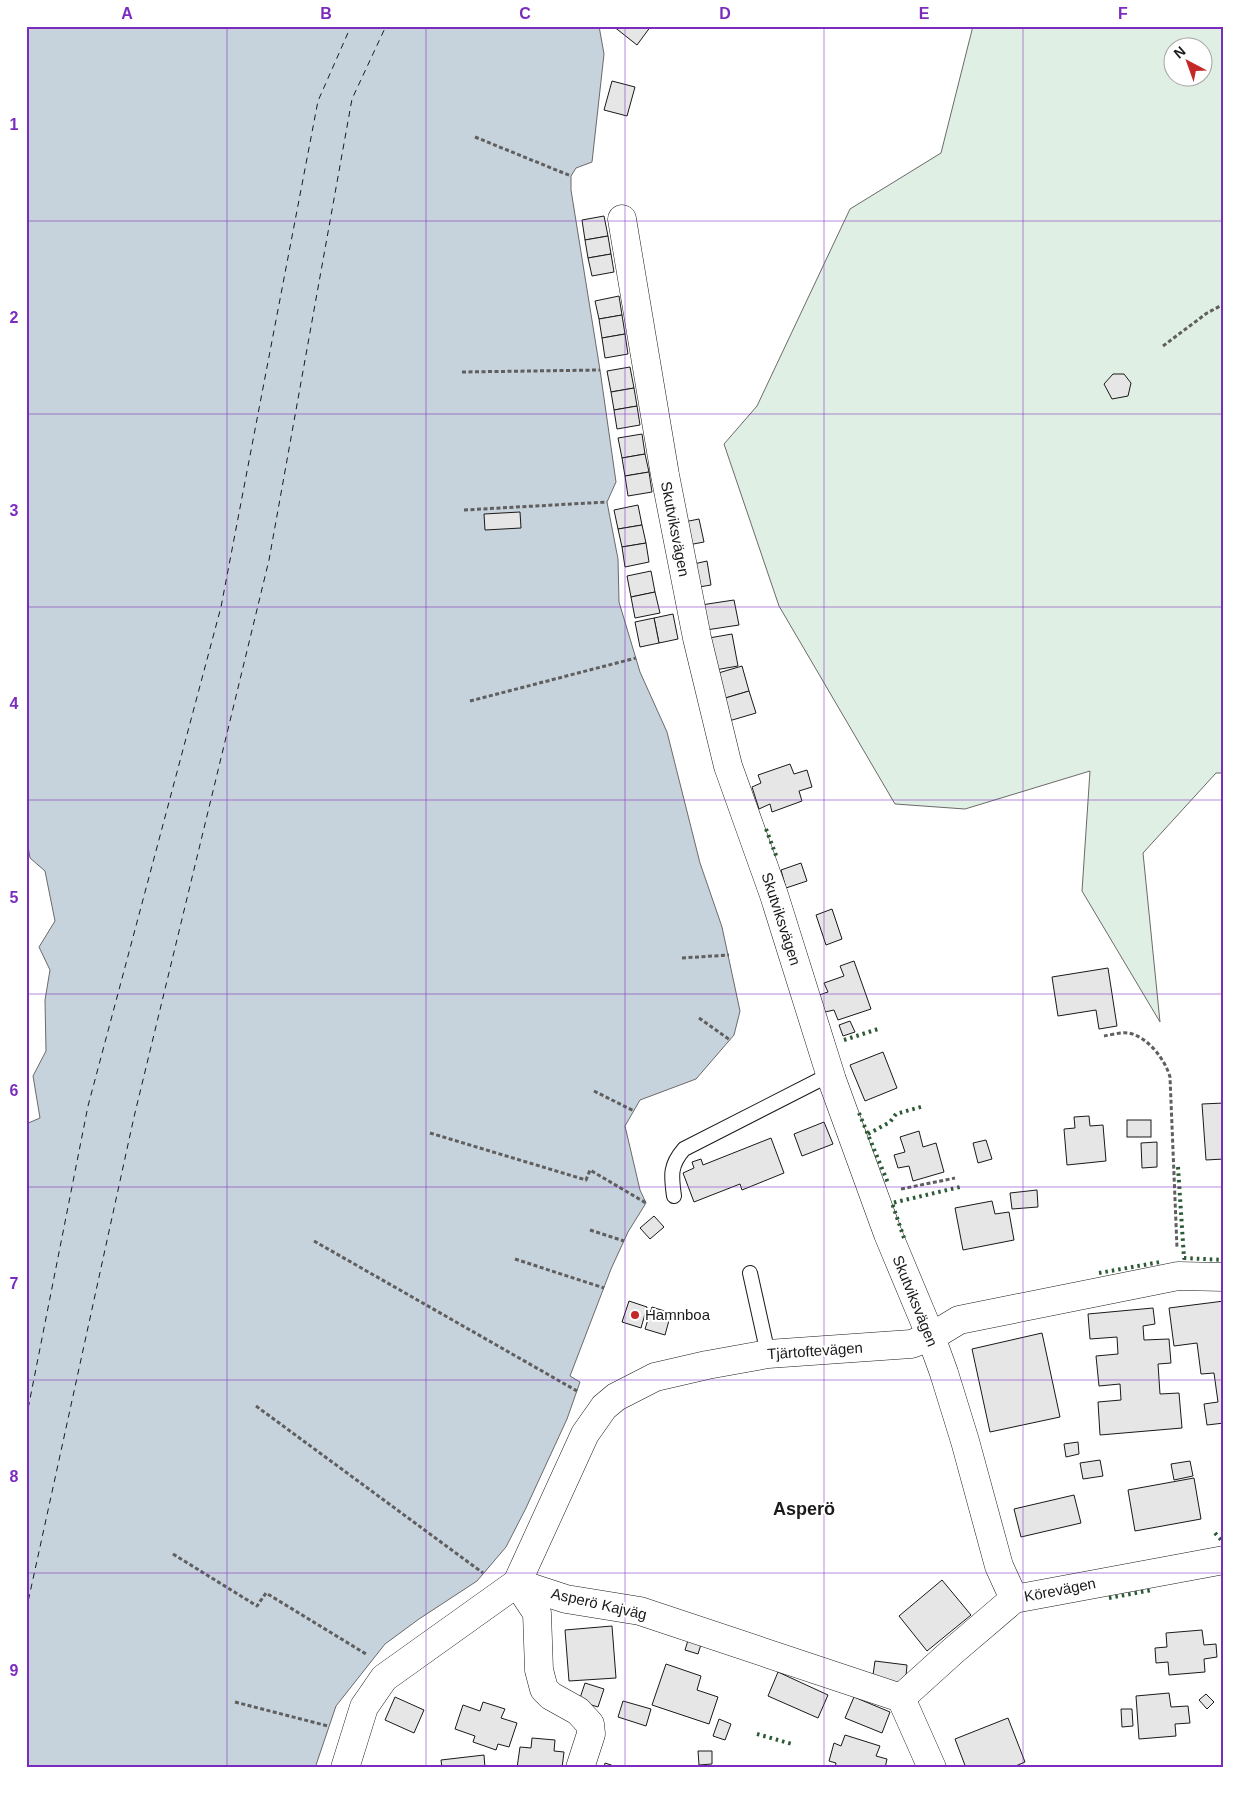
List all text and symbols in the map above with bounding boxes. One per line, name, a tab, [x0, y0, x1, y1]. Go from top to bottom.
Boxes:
text: A	[121, 5, 133, 22]
text: B	[320, 5, 332, 22]
text: C	[519, 5, 531, 22]
text: D	[719, 5, 731, 22]
text: E	[919, 5, 930, 22]
text: F	[1118, 5, 1128, 22]
north arrow	[1162, 38, 1212, 88]
text: N	[1170, 43, 1189, 62]
text: 1	[10, 116, 19, 133]
text: 2	[10, 309, 19, 326]
street label: Skutviksvägen	[658, 480, 693, 578]
text: 3	[10, 502, 19, 519]
text: 4	[10, 695, 19, 712]
street label: Skutviksvägen	[758, 870, 805, 967]
text: 5	[10, 889, 19, 906]
text: 6	[10, 1082, 19, 1099]
street label: Skutviksvägen	[889, 1253, 941, 1349]
text: 7	[10, 1275, 19, 1292]
place label: Hamnboa	[645, 1306, 711, 1323]
marker: Hamnboa	[629, 1309, 641, 1321]
street label: Tjärtoftevägen	[767, 1339, 863, 1362]
text: 8	[10, 1468, 19, 1485]
district label: Asperö	[773, 1499, 835, 1519]
street label: Körevägen	[1023, 1574, 1097, 1605]
street label: Asperö Kajväg	[550, 1584, 649, 1623]
text: 9	[10, 1662, 19, 1679]

